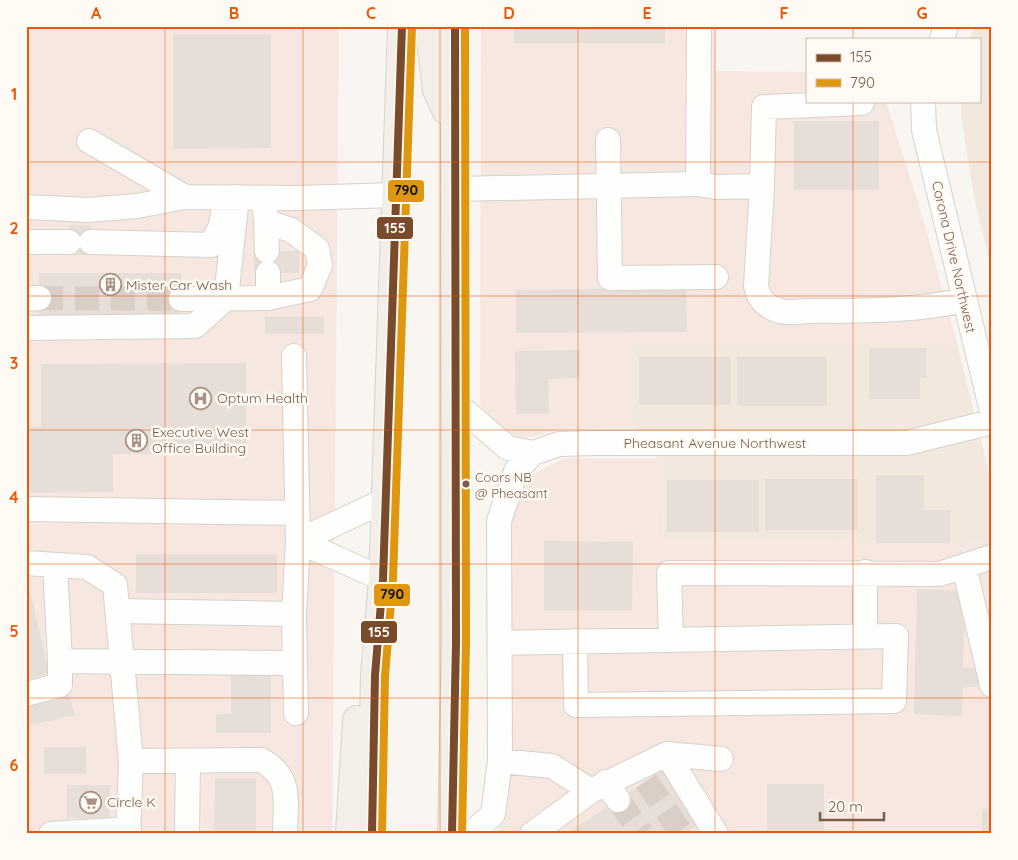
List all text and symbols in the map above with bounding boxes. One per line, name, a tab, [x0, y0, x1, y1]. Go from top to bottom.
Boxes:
text: A	[91, 3, 102, 23]
text: B	[229, 3, 239, 23]
text: C	[366, 3, 376, 23]
text: D	[503, 3, 515, 23]
text: E	[642, 3, 652, 23]
text: F	[780, 3, 789, 23]
text: G	[916, 3, 928, 23]
legend	[806, 38, 980, 102]
text: 155	[850, 47, 872, 66]
text: 790	[850, 73, 875, 92]
text: 1	[11, 84, 17, 104]
line badge: 790	[387, 179, 425, 203]
street label: Corona Drive Northwest	[928, 179, 980, 335]
text: 790	[394, 181, 419, 199]
line badge: 155	[376, 216, 414, 240]
text: 2	[9, 218, 19, 238]
text: 155	[384, 219, 406, 237]
building icon: Mister Car Wash	[98, 273, 122, 297]
place label: Mister Car Wash	[126, 276, 232, 294]
text: 3	[10, 353, 18, 373]
hospital icon: Optum Health	[189, 386, 213, 410]
place label: Optum Health	[217, 389, 308, 407]
place label: Executive West Office Building	[152, 423, 249, 457]
building icon: Executive West Office Building	[124, 428, 148, 452]
street label: Pheasant Avenue Northwest	[624, 434, 807, 452]
place label: Coors NB @ Pheasant	[475, 469, 548, 501]
marker: Coors NB @ Pheasant	[461, 479, 471, 489]
text: 4	[9, 487, 19, 507]
line badge: 790	[373, 583, 411, 607]
text: 790	[380, 585, 405, 603]
line badge: 155	[360, 620, 398, 644]
text: 5	[9, 621, 19, 641]
text: 155	[368, 623, 390, 641]
text: 6	[10, 755, 19, 775]
supermarket icon: Circle K	[79, 790, 103, 814]
scale bar	[820, 790, 884, 822]
place label: Circle K	[107, 793, 156, 811]
text: 20 m	[828, 797, 863, 816]

